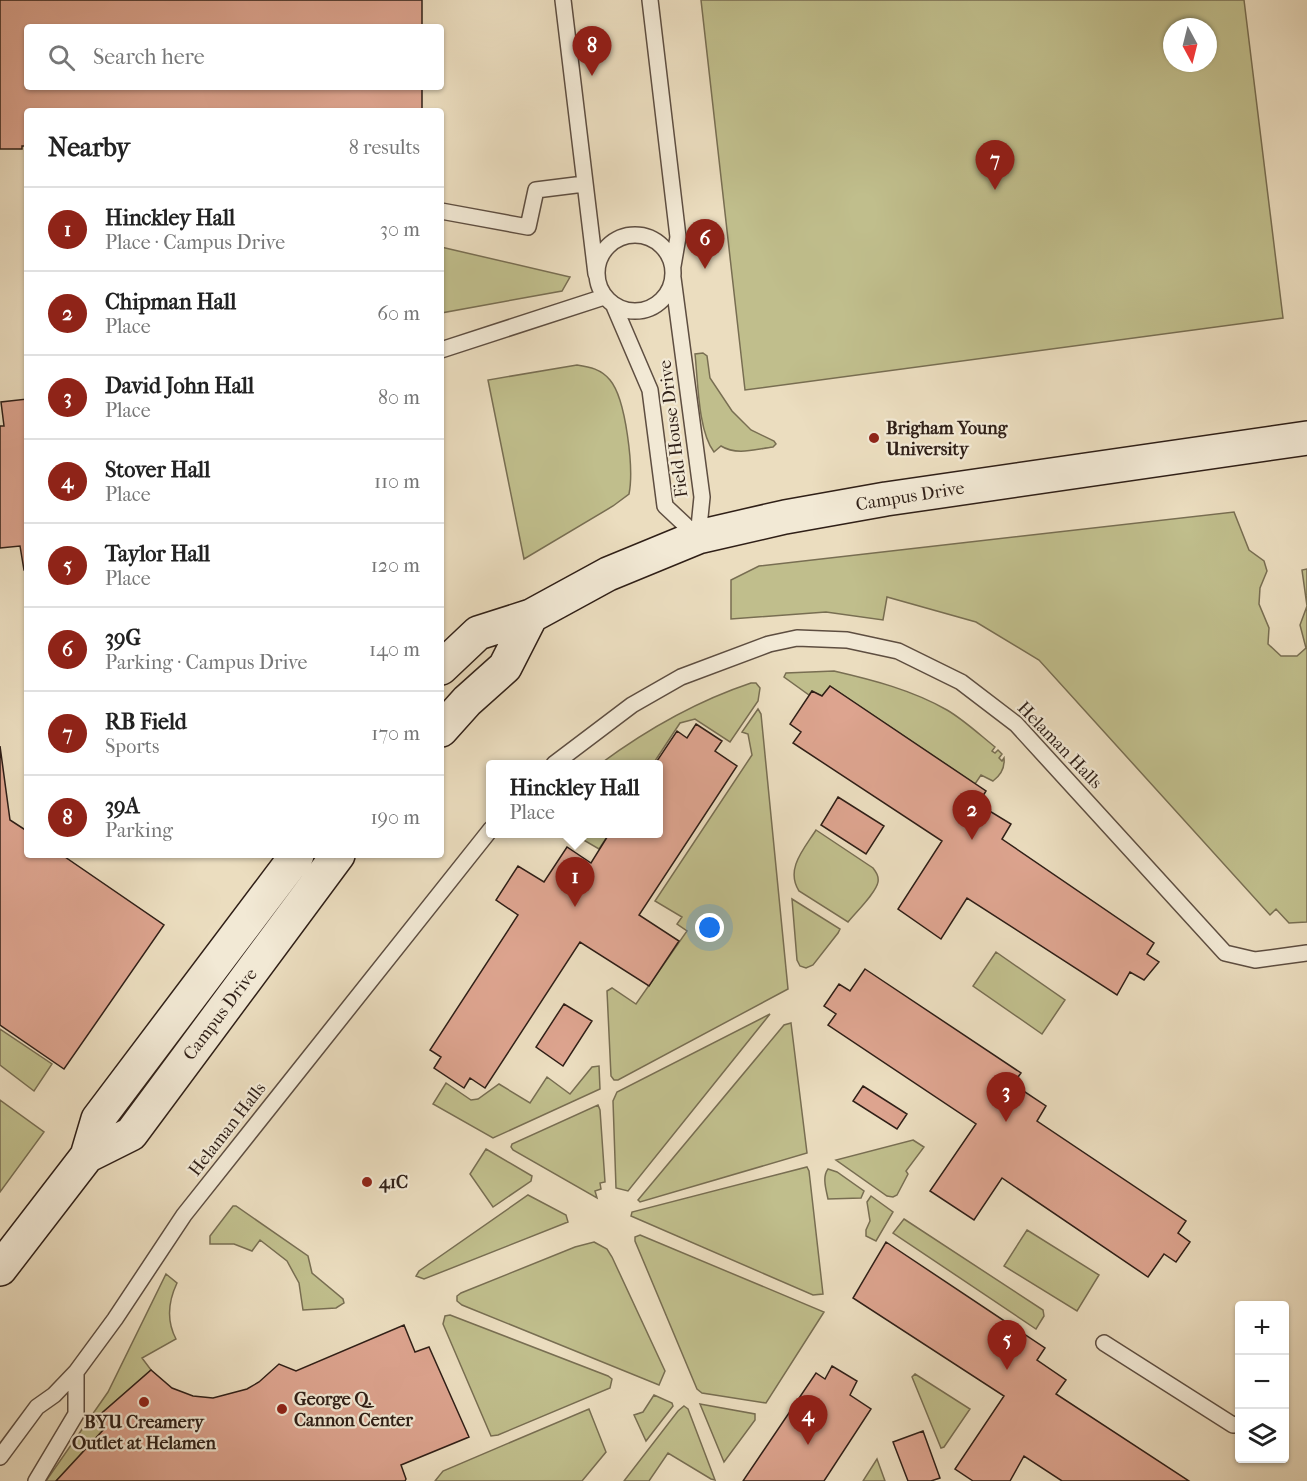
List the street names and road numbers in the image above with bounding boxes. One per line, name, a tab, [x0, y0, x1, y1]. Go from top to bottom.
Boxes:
street label: Field House Drive	[655, 359, 692, 499]
street label: Campus Drive	[854, 478, 966, 515]
street label: Helaman Halls	[1013, 697, 1107, 794]
street label: Campus Drive	[179, 964, 262, 1064]
street label: Helaman Halls	[184, 1078, 271, 1180]

